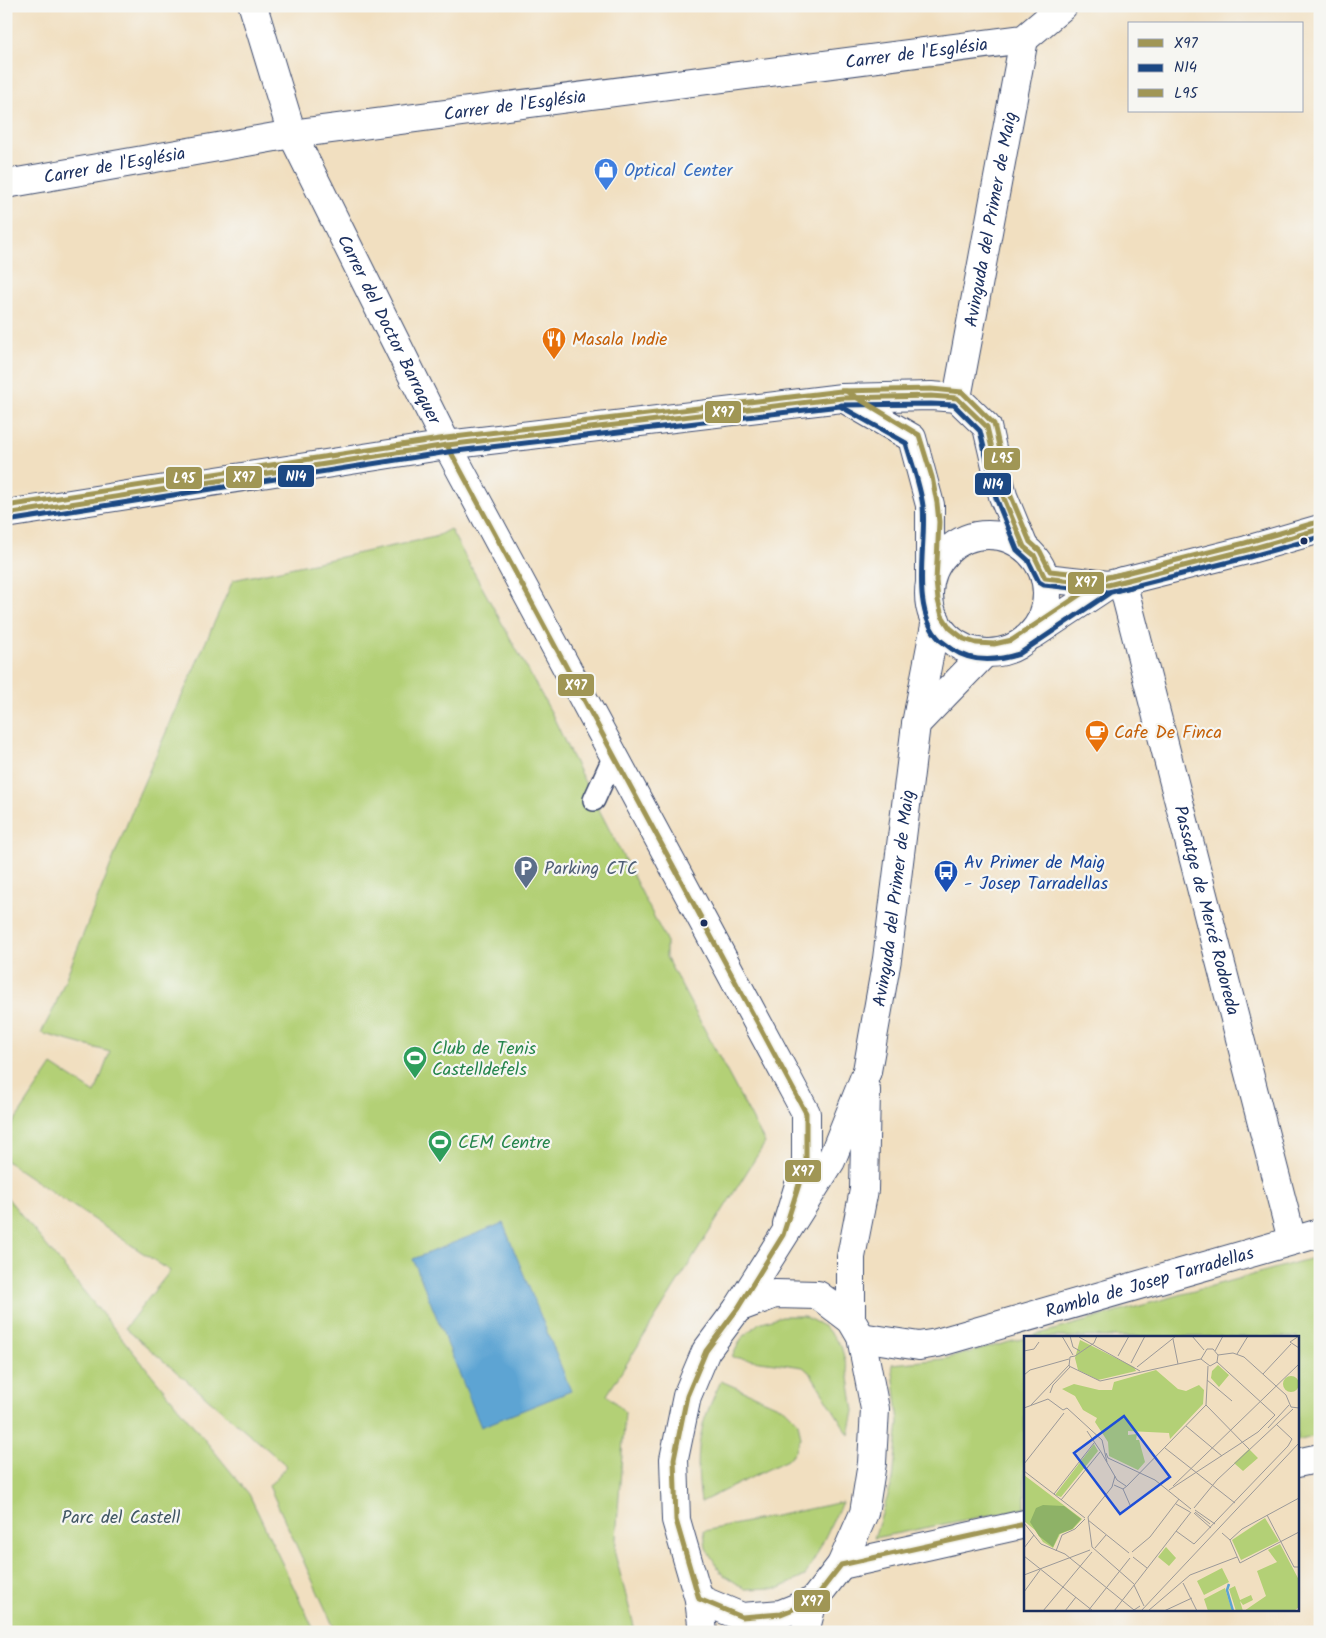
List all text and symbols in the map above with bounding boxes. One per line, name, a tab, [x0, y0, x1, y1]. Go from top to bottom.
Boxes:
legend	[1128, 22, 1304, 112]
street label: Carrer de l'Església	[844, 31, 990, 78]
text: X97	[1174, 32, 1199, 56]
text: N14	[1174, 56, 1197, 80]
text: L95	[1174, 82, 1199, 106]
street label: Carrer de l'Església	[442, 83, 588, 130]
street label: Avinguda del Primer de Maig	[958, 109, 1026, 329]
street label: Carrer de l'Església	[42, 140, 188, 193]
shop icon: Optical Center	[593, 157, 619, 191]
place label: Optical Center	[624, 157, 734, 186]
street label: Carrer del Doctor Barraquer	[328, 230, 448, 431]
restaurant icon: Masala Indie	[541, 326, 567, 360]
place label: Masala Indie	[572, 326, 667, 355]
line badge: X97	[704, 400, 742, 424]
text: X97	[711, 402, 734, 424]
line badge: L95	[983, 447, 1021, 471]
text: L95	[991, 448, 1015, 470]
line badge: N14	[277, 464, 315, 488]
line badge: X97	[225, 465, 263, 489]
line badge: L95	[165, 466, 203, 490]
text: N14	[286, 466, 307, 488]
text: X97	[232, 467, 255, 489]
text: L95	[173, 468, 197, 490]
line badge: N14	[974, 472, 1012, 496]
text: N14	[983, 474, 1004, 496]
unlabelled marker	[1299, 536, 1309, 546]
line badge: X97	[1067, 571, 1105, 595]
text: X97	[1074, 572, 1097, 594]
line badge: X97	[557, 673, 595, 697]
text: X97	[564, 675, 587, 697]
cafe icon: Cafe De Finca	[1084, 719, 1110, 753]
place label: Cafe De Finca	[1114, 719, 1222, 748]
street label: Avinguda del Primer de Maig	[866, 788, 924, 1009]
street label: Passatge de Mercé Rodoreda	[1164, 802, 1246, 1019]
place label: Av Primer de Maig - Josep Tarradellas	[964, 849, 1108, 899]
parking icon: Parking CTC	[513, 855, 539, 889]
place label: Parking CTC	[544, 855, 637, 884]
bus stop icon: Av Primer de Maig - Josep Tarradellas	[933, 859, 959, 893]
unlabelled marker	[699, 918, 709, 928]
place label: Club de Tenis Castelldefels	[432, 1035, 536, 1085]
sports icon: Club de Tenis Castelldefels	[402, 1045, 428, 1079]
sports icon: CEM Centre	[427, 1129, 453, 1163]
place label: CEM Centre	[458, 1129, 550, 1158]
line badge: X97	[784, 1159, 822, 1183]
text: X97	[791, 1161, 814, 1183]
street label: Rambla de Josep Tarradellas	[1042, 1240, 1258, 1327]
inset map	[1024, 1336, 1298, 1610]
park label: Parc del Castell	[62, 1504, 181, 1533]
line badge: X97	[793, 1589, 831, 1613]
text: X97	[800, 1591, 823, 1613]

